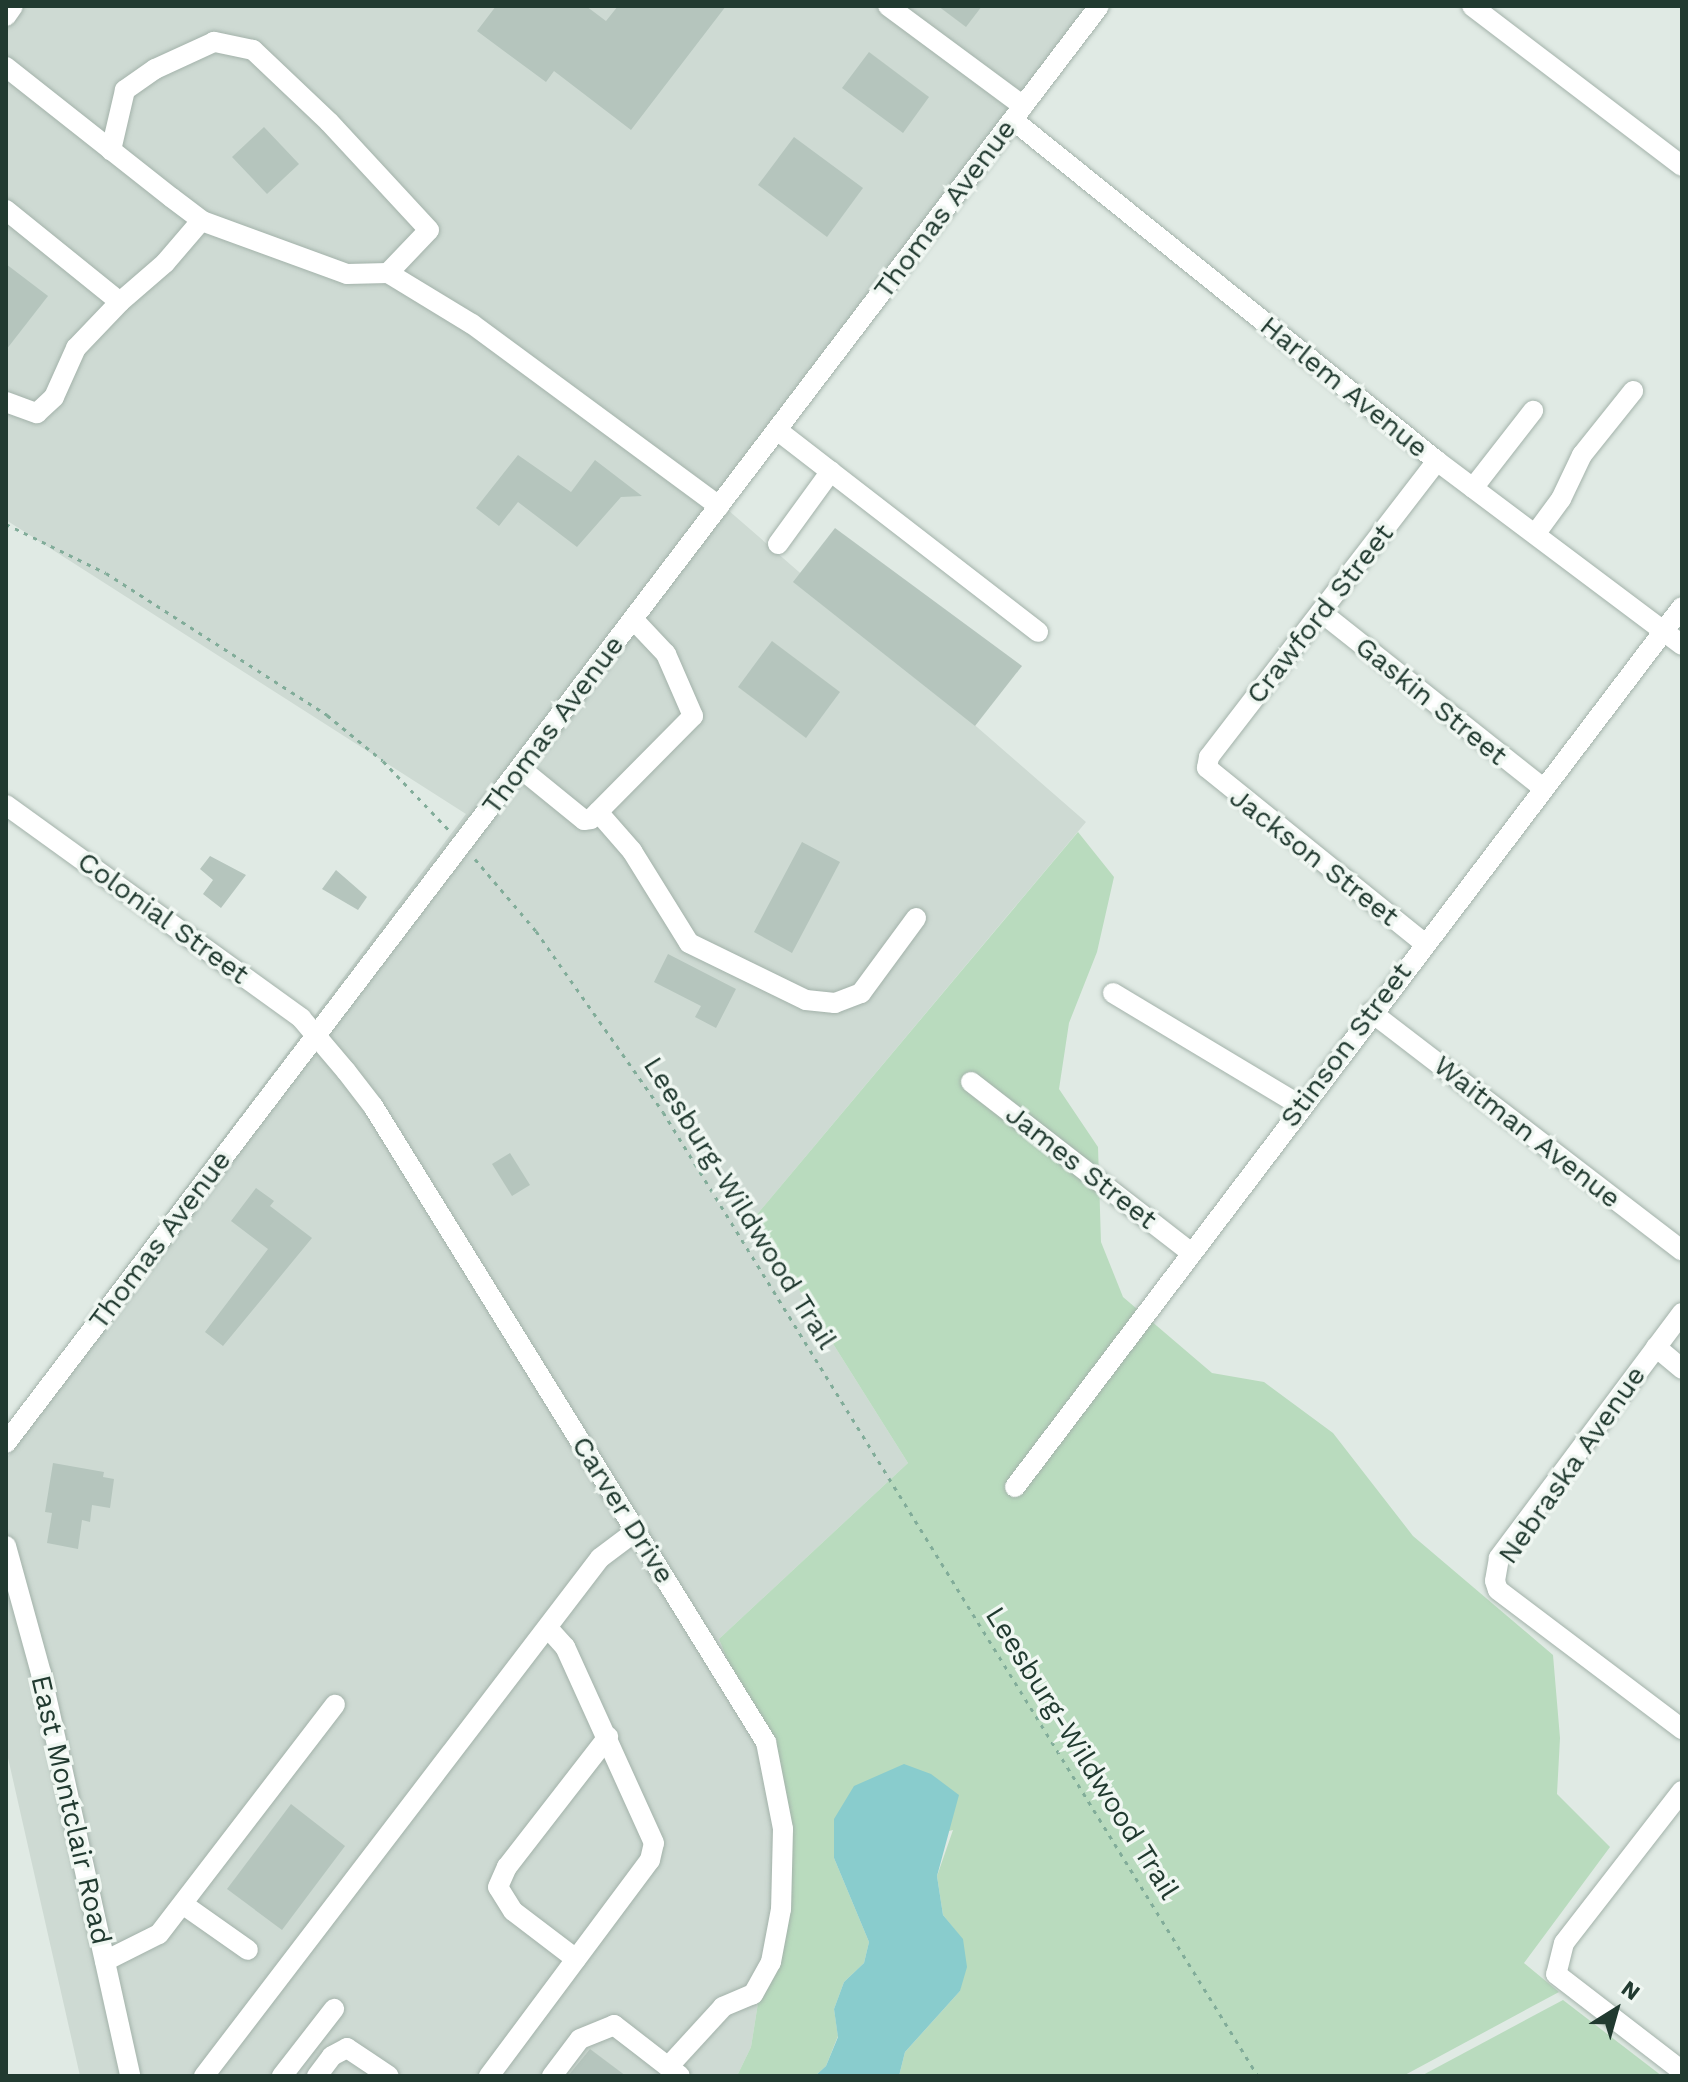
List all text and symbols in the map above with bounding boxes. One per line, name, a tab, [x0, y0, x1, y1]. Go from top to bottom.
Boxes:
street label: Thomas Avenue	[866, 112, 1024, 306]
street label: Harlem Avenue	[1253, 309, 1435, 465]
street label: Crawford Street	[1239, 517, 1401, 711]
street label: Thomas Avenue	[474, 628, 632, 822]
street label: Gaskin Street	[1348, 630, 1514, 772]
street label: Jackson Street	[1223, 781, 1405, 933]
street label: Colonial Street	[70, 844, 256, 992]
street label: Stinson Street	[1273, 956, 1419, 1134]
street label: Waitman Avenue	[1426, 1048, 1628, 1216]
street label: Leesburg-Wildwood Trail	[636, 1050, 844, 1356]
street label: James Street	[999, 1098, 1163, 1236]
street label: Thomas Avenue	[81, 1143, 239, 1337]
street label: Nebraska Avenue	[1491, 1359, 1653, 1571]
street label: Carver Drive	[564, 1430, 682, 1590]
street label: Leesburg-Wildwood Trail	[978, 1600, 1186, 1906]
street label: East Montclair Road	[24, 1672, 118, 1948]
north arrow	[1576, 1970, 1656, 2050]
text: N	[1617, 1976, 1645, 2005]

